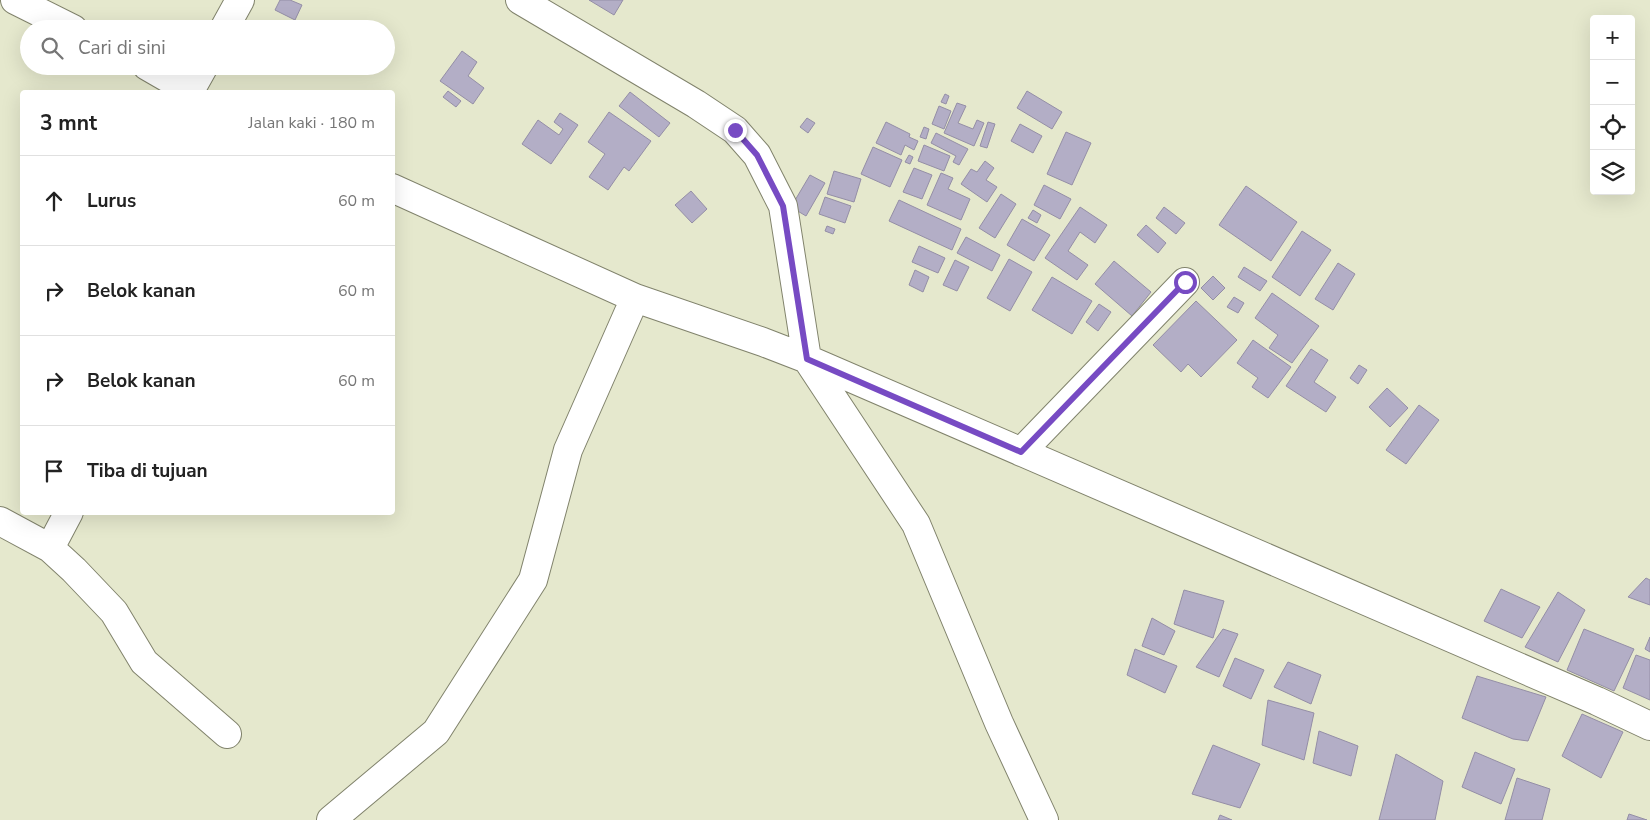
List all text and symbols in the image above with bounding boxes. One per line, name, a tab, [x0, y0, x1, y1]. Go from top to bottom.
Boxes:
map controls	[1590, 15, 1635, 195]
button: +	[1590, 15, 1635, 60]
search box	[20, 20, 395, 75]
icon: search	[38, 34, 66, 62]
text: Cari di sini	[78, 35, 166, 61]
button: −	[1590, 60, 1635, 105]
button: locate	[1590, 105, 1635, 150]
text: 3 mnt	[40, 109, 97, 137]
text: Jalan kaki · 180 m	[248, 112, 375, 134]
route end	[724, 119, 747, 142]
button: layers	[1590, 150, 1635, 195]
icon: ahead	[40, 187, 68, 215]
text: Lurus	[87, 188, 136, 214]
text: 60 m	[338, 190, 375, 212]
route start	[1174, 271, 1197, 294]
icon: right	[40, 277, 68, 305]
text: Belok kanan	[87, 278, 196, 304]
text: 60 m	[338, 280, 375, 302]
icon: right	[40, 367, 68, 395]
text: Belok kanan	[87, 368, 196, 394]
text: 60 m	[338, 370, 375, 392]
icon: arrive	[40, 457, 68, 485]
text: Tiba di tujuan	[87, 458, 208, 484]

